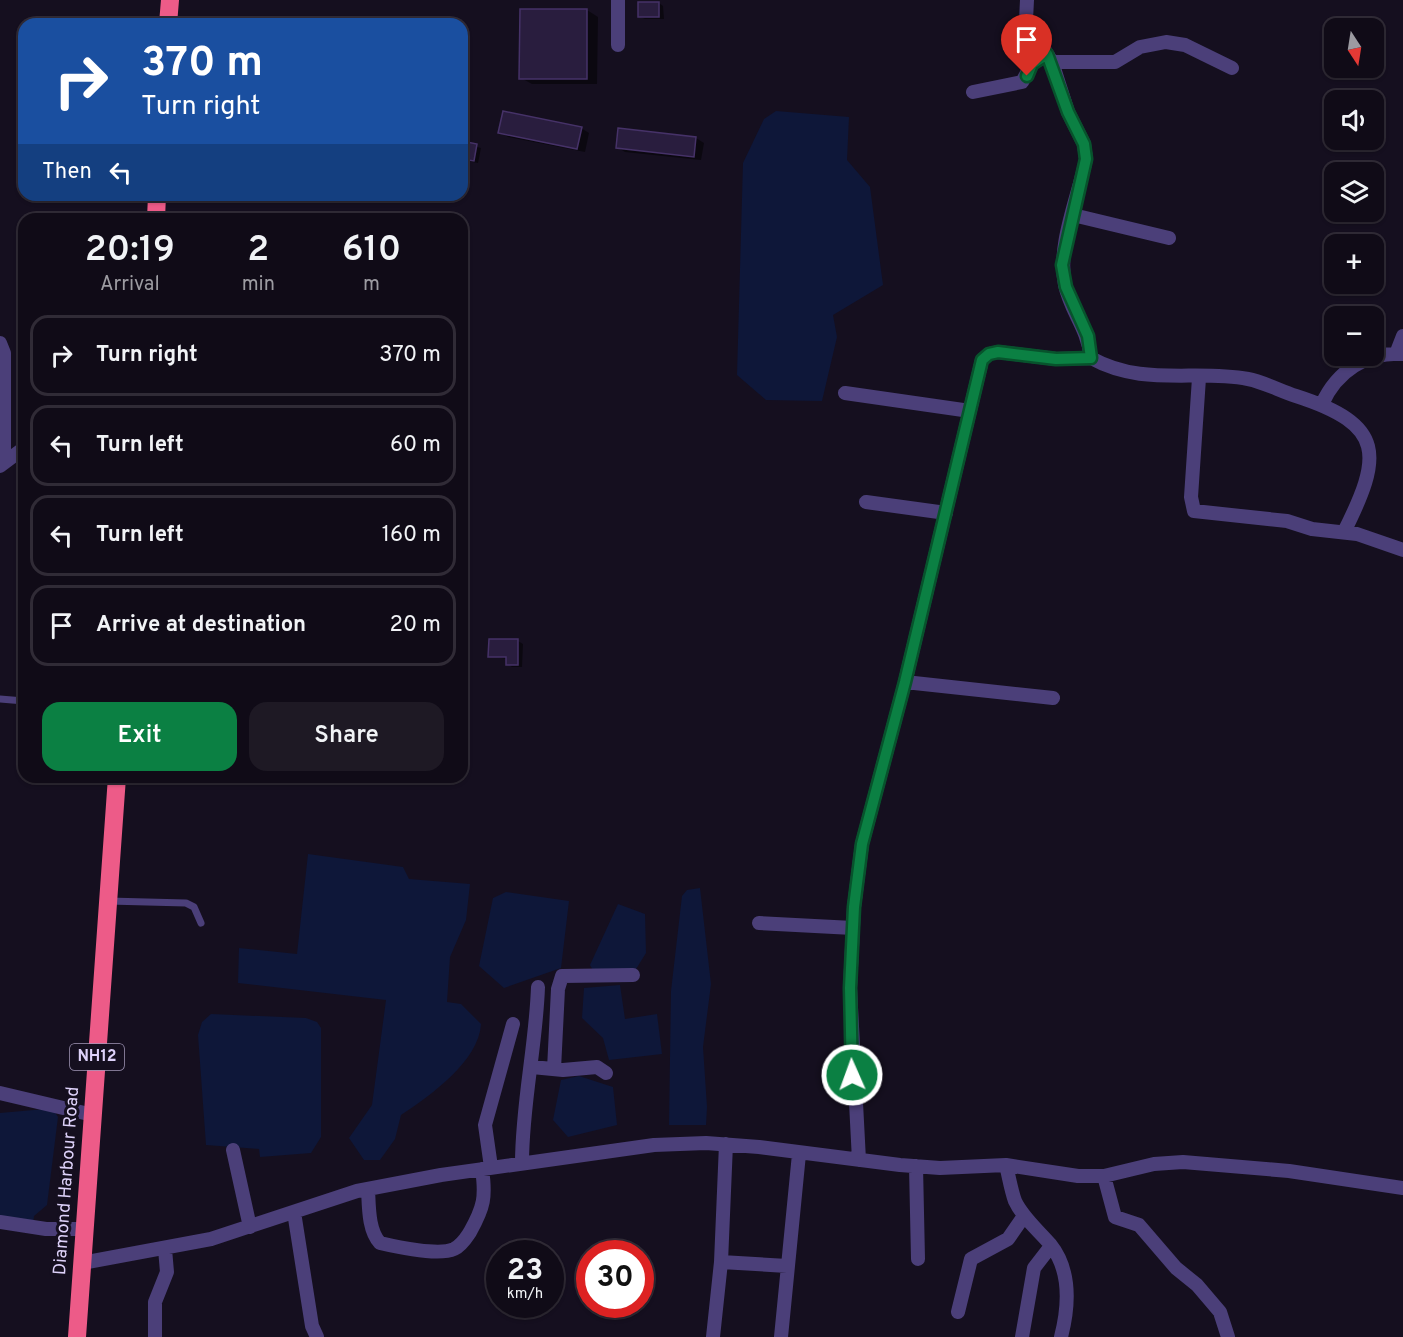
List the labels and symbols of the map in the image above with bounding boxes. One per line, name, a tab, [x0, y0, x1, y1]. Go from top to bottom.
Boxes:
pin	[1001, 14, 1052, 76]
north arrow	[1324, 18, 1384, 78]
position arrow	[820, 1043, 884, 1107]
road number: NH12	[70, 1044, 124, 1070]
street label: Diamond Harbour Road	[49, 1086, 85, 1276]
speed limit sign: 30	[576, 1240, 654, 1318]

